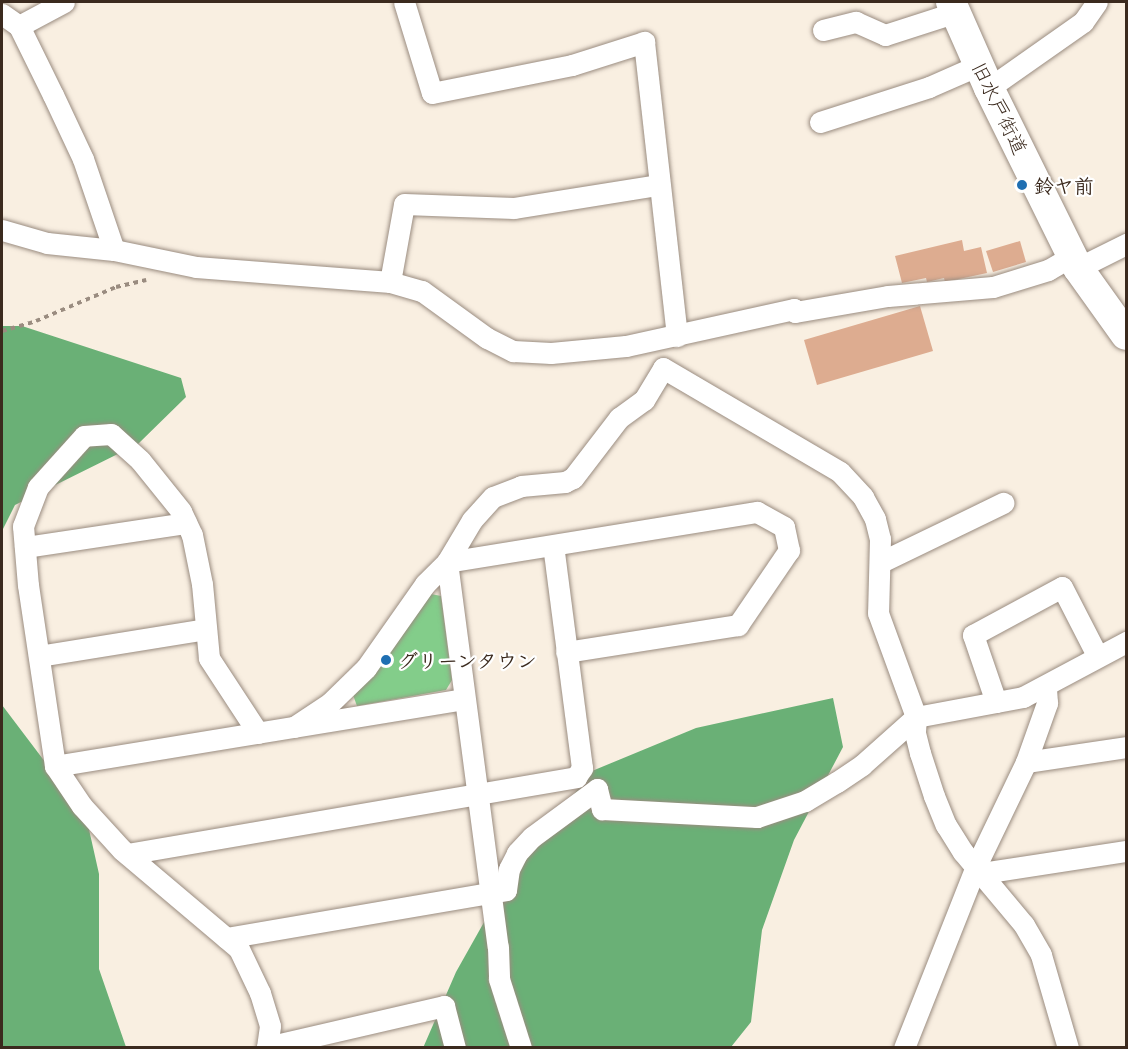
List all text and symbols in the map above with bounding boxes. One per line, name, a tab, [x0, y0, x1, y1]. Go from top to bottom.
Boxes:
street label: 旧水戸街道	[967, 58, 1033, 158]
place label: 鈴ヤ前	[1034, 173, 1094, 197]
marker: 鈴ヤ前	[1015, 178, 1029, 192]
place label: グリーンタウン	[398, 648, 538, 672]
marker: グリーンタウン	[379, 653, 393, 667]

